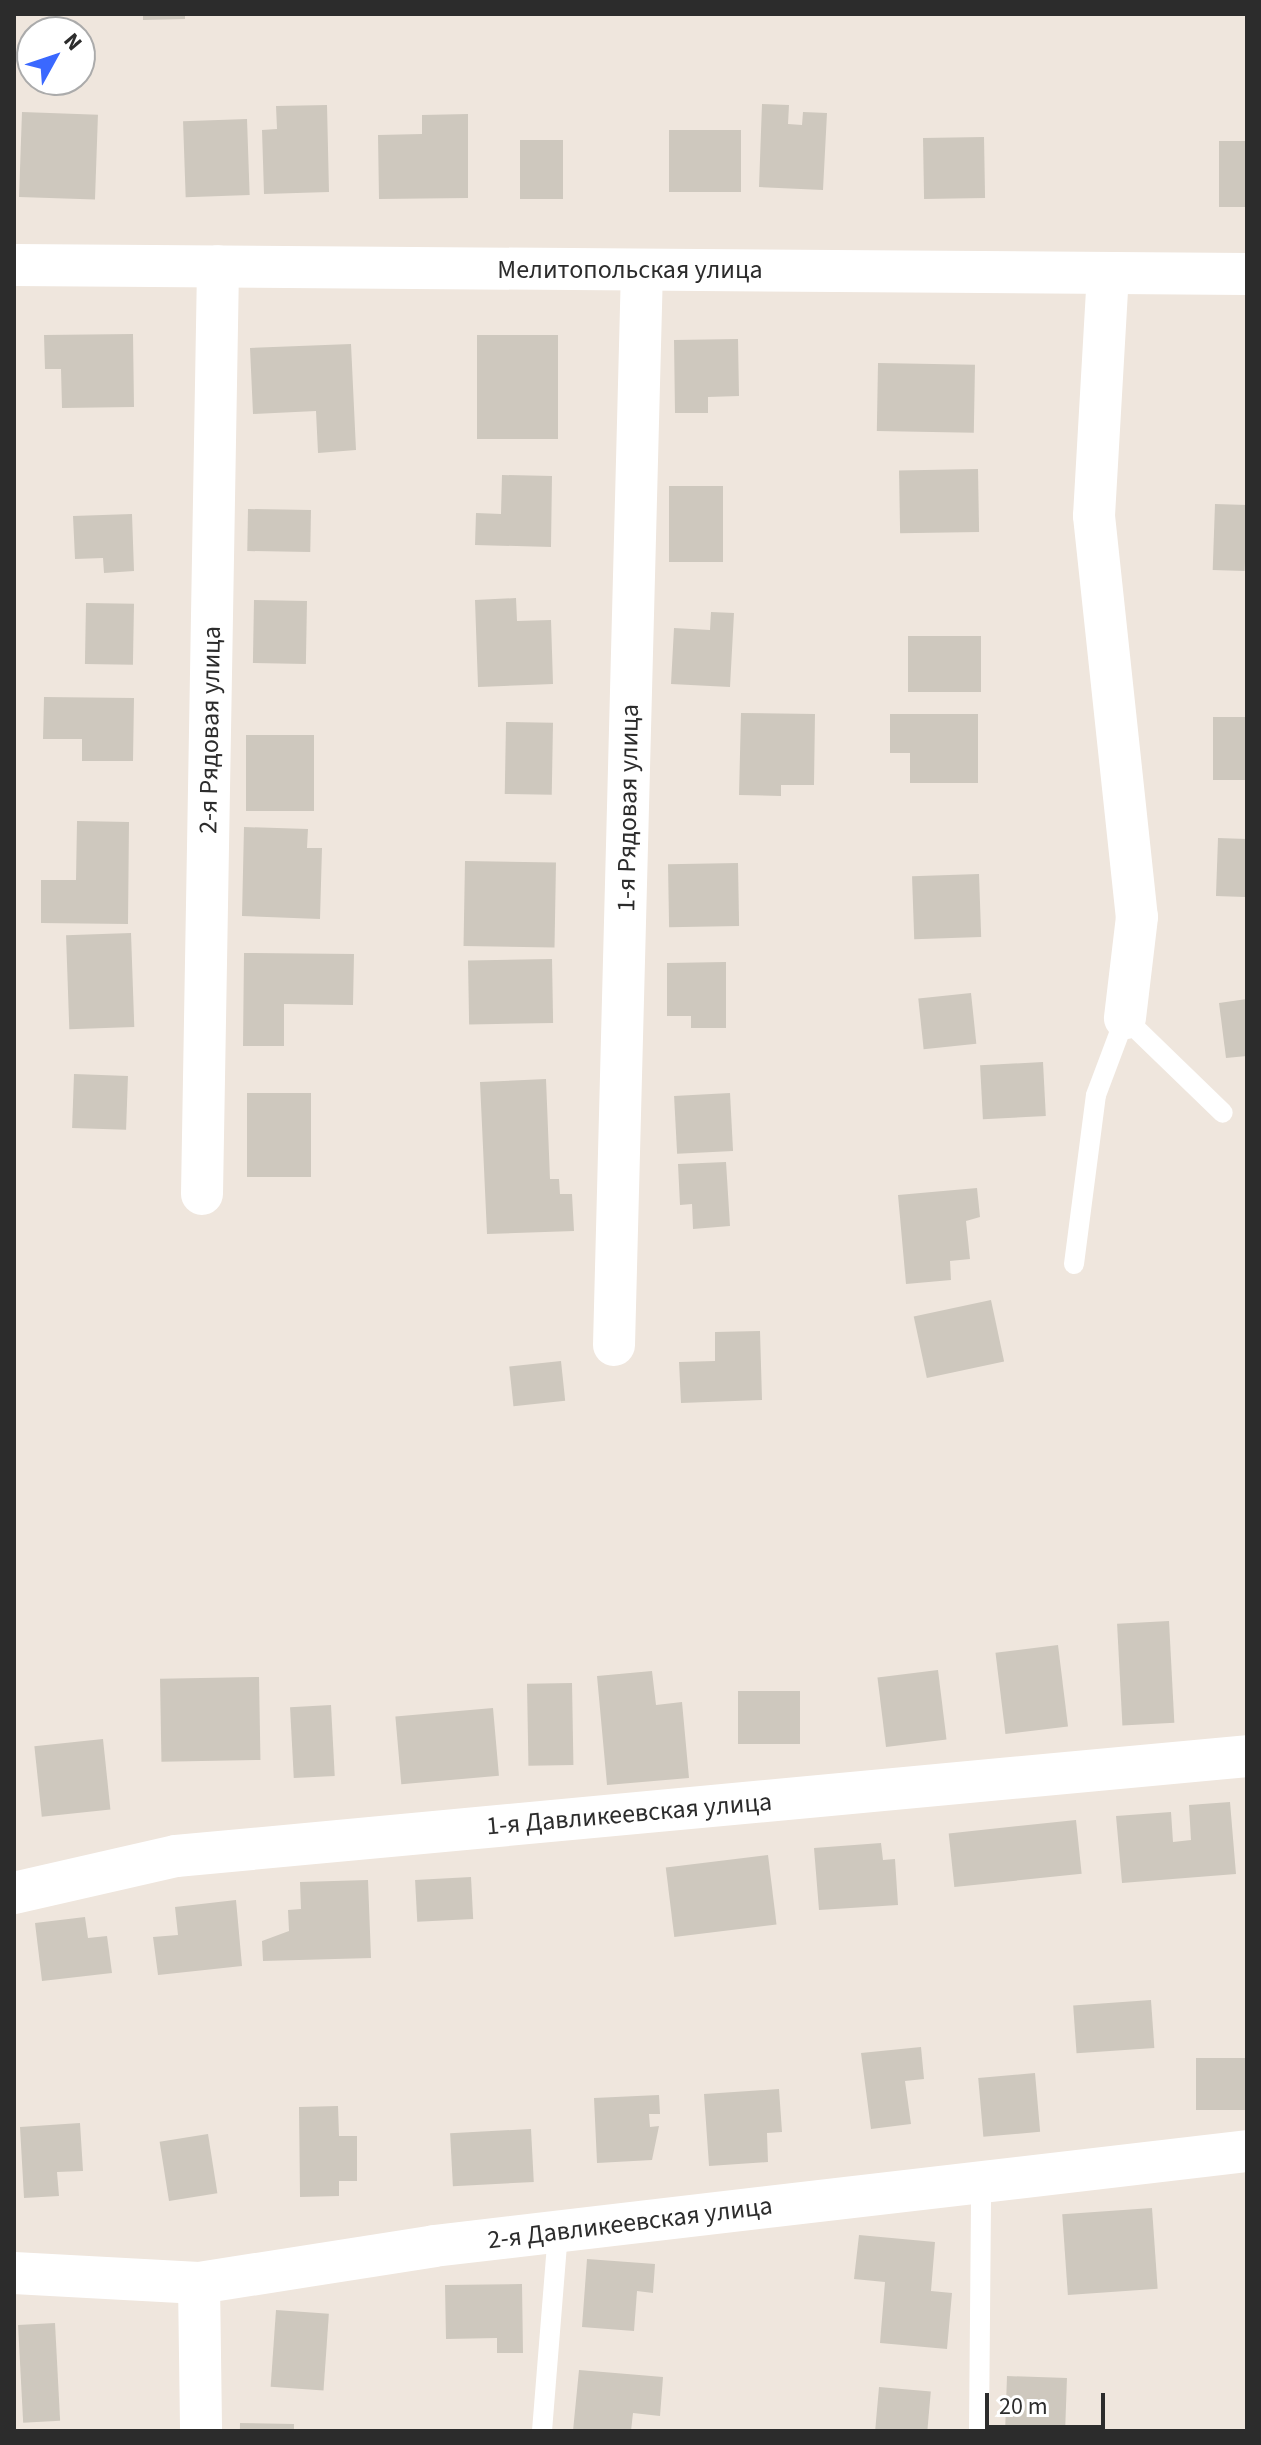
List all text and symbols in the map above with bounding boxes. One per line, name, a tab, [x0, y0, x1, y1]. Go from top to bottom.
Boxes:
north arrow	[16, 16, 96, 96]
text: N	[56, 26, 90, 58]
street label: Мелитопольская улица	[497, 254, 763, 286]
street label: 2-я Рядовая улица	[193, 626, 227, 834]
street label: 1-я Рядовая улица	[611, 704, 645, 912]
street label: 1-я Давликеевская улица	[485, 1786, 773, 1842]
street label: 2-я Давликеевская улица	[486, 2190, 774, 2256]
scale bar	[989, 2377, 1109, 2427]
text: 20 m	[999, 2389, 1048, 2424]

